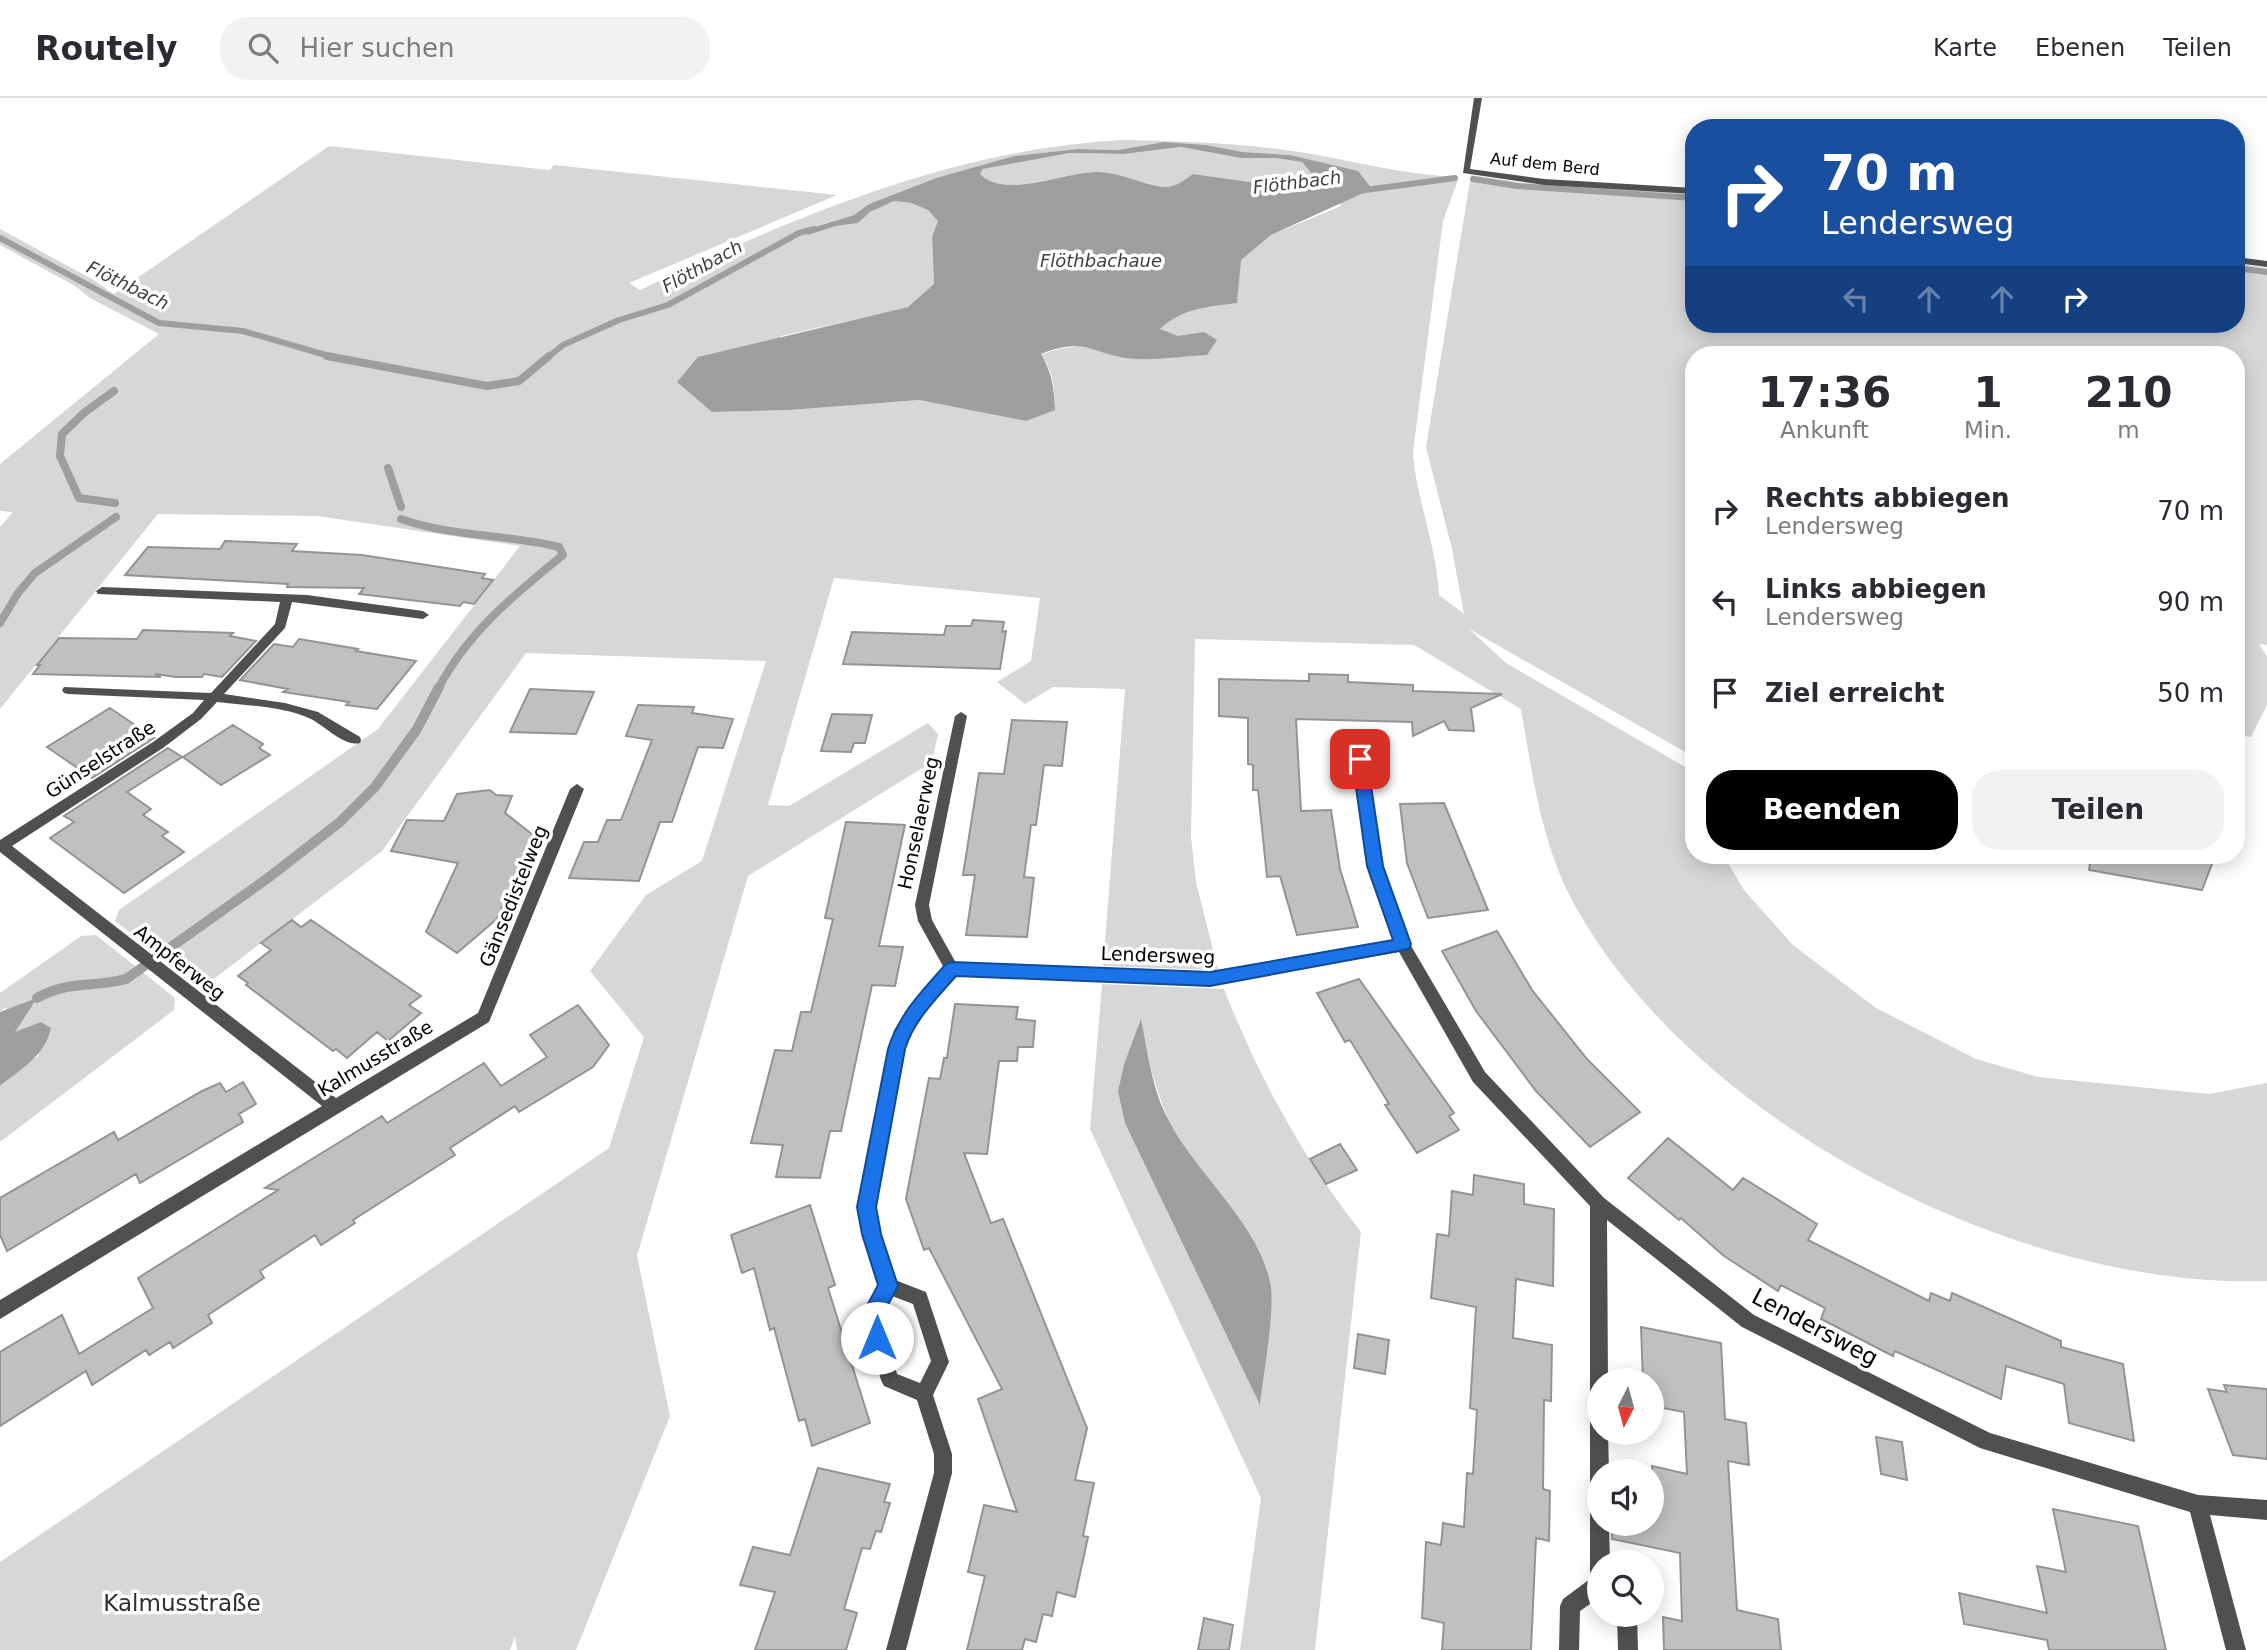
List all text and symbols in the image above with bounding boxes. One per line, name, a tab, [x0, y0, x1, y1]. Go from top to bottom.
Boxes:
search box	[220, 17, 710, 80]
text: Routely	[35, 29, 178, 68]
icon: search	[244, 29, 282, 67]
text: Hier suchen	[300, 33, 455, 63]
text: Karte	[1933, 34, 1997, 62]
text: Ebenen	[2035, 34, 2125, 62]
text: Teilen	[2163, 34, 2232, 62]
text: 70 m	[1821, 145, 1957, 202]
icon: right	[1706, 147, 1797, 238]
street label: Auf dem Berd	[1489, 149, 1601, 179]
water label: Flöthbach	[1252, 166, 1342, 198]
text: Lendersweg	[1821, 204, 2014, 242]
water label: Flöthbach	[658, 235, 746, 297]
water label: Flöthbachaue	[1040, 250, 1162, 271]
water label: Flöthbach	[84, 256, 172, 314]
icon: left	[1837, 280, 1875, 318]
icon: ahead	[1910, 280, 1948, 318]
icon: ahead	[1983, 280, 2021, 318]
icon: right	[2056, 280, 2094, 318]
text: 17:36	[1758, 368, 1891, 417]
text: 1	[1973, 368, 2003, 417]
text: 210	[2085, 368, 2172, 417]
text: Ankunft	[1780, 417, 1869, 443]
text: Min.	[1964, 417, 2012, 443]
text: m	[2117, 417, 2140, 443]
text: Rechts abbiegen	[1765, 483, 2010, 513]
icon: right	[1706, 492, 1744, 530]
text: 70 m	[2157, 496, 2224, 526]
text: Lendersweg	[1765, 513, 1904, 539]
text: Links abbiegen	[1765, 574, 1987, 604]
icon: left	[1706, 583, 1744, 621]
text: 90 m	[2157, 587, 2224, 617]
text: Lendersweg	[1765, 604, 1904, 630]
icon: arrive	[1706, 674, 1744, 712]
text: Ziel erreicht	[1765, 678, 1945, 708]
text: 50 m	[2157, 678, 2224, 708]
street label: Günselstraße	[41, 715, 159, 803]
pin	[1330, 729, 1390, 789]
icon: arrive	[1341, 740, 1379, 778]
street label: Honselaerweg	[893, 755, 943, 891]
button: Beenden	[1706, 770, 1958, 850]
button: Teilen	[1972, 770, 2224, 850]
street label: Gänsedistelweg	[475, 822, 551, 970]
street label: Ampferweg	[130, 920, 230, 1004]
street label: Lendersweg	[1100, 942, 1216, 968]
street label: Kalmusstraße	[314, 1015, 436, 1101]
street label: Lendersweg	[1748, 1283, 1882, 1371]
position arrow	[840, 1301, 914, 1375]
north arrow	[1587, 1368, 1664, 1446]
map controls	[1587, 1368, 1664, 1627]
button: sound	[1587, 1459, 1664, 1536]
button: search	[1587, 1550, 1664, 1627]
park label: Kalmusstraße	[103, 1590, 261, 1616]

